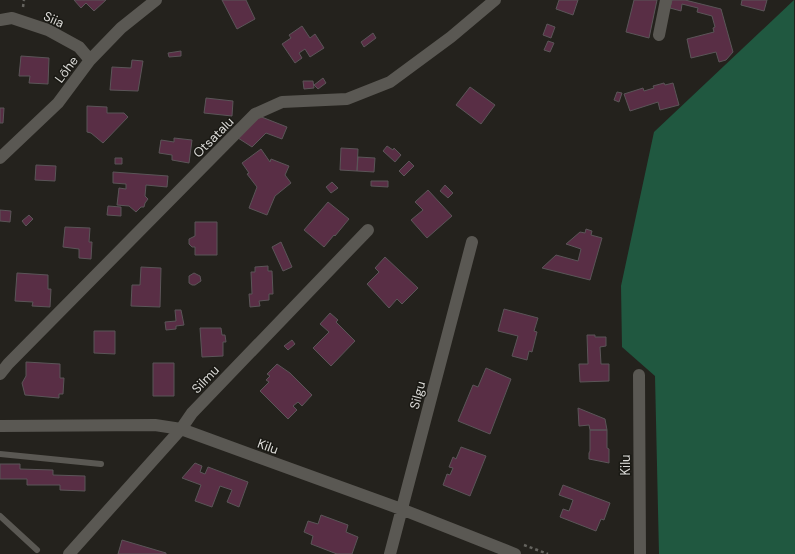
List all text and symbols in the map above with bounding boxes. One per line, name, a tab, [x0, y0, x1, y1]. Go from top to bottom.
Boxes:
street label: Siia	[41, 7, 67, 31]
street label: Lõhe	[51, 53, 82, 86]
street label: Otsatalu	[189, 113, 237, 161]
street label: Silmu	[188, 362, 223, 397]
street label: Silgu	[406, 379, 429, 411]
street label: Kilu	[255, 435, 281, 458]
street label: Kilu	[617, 454, 634, 476]

